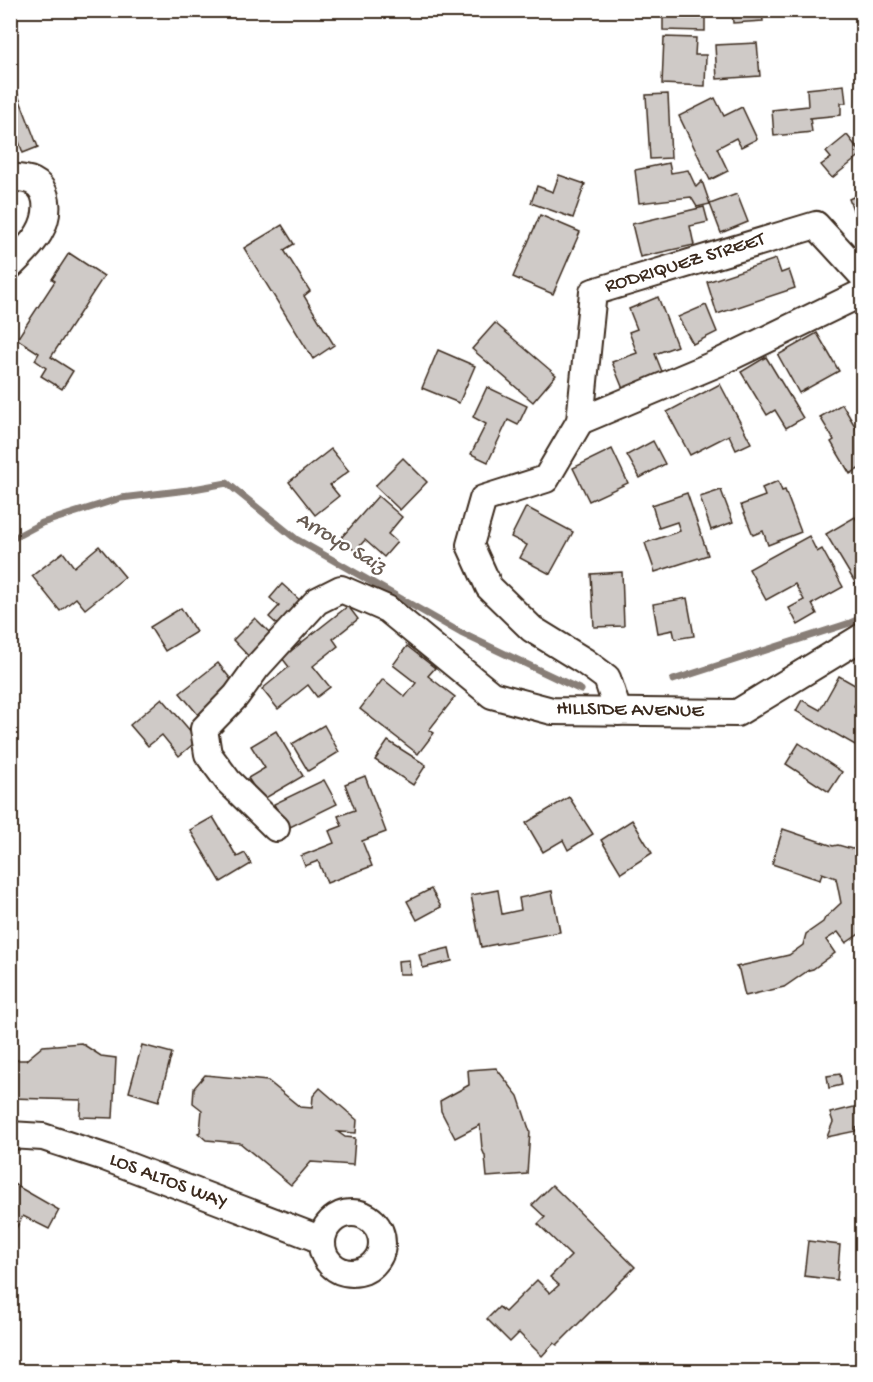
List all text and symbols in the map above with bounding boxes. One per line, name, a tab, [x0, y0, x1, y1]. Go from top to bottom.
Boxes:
street label: RODRIQUEZ STREET	[602, 228, 769, 299]
water label: Arroyo Saiz	[291, 508, 391, 581]
street label: HILLSIDE AVENUE	[556, 698, 706, 724]
street label: LOS ALTOS WAY	[106, 1149, 230, 1215]

